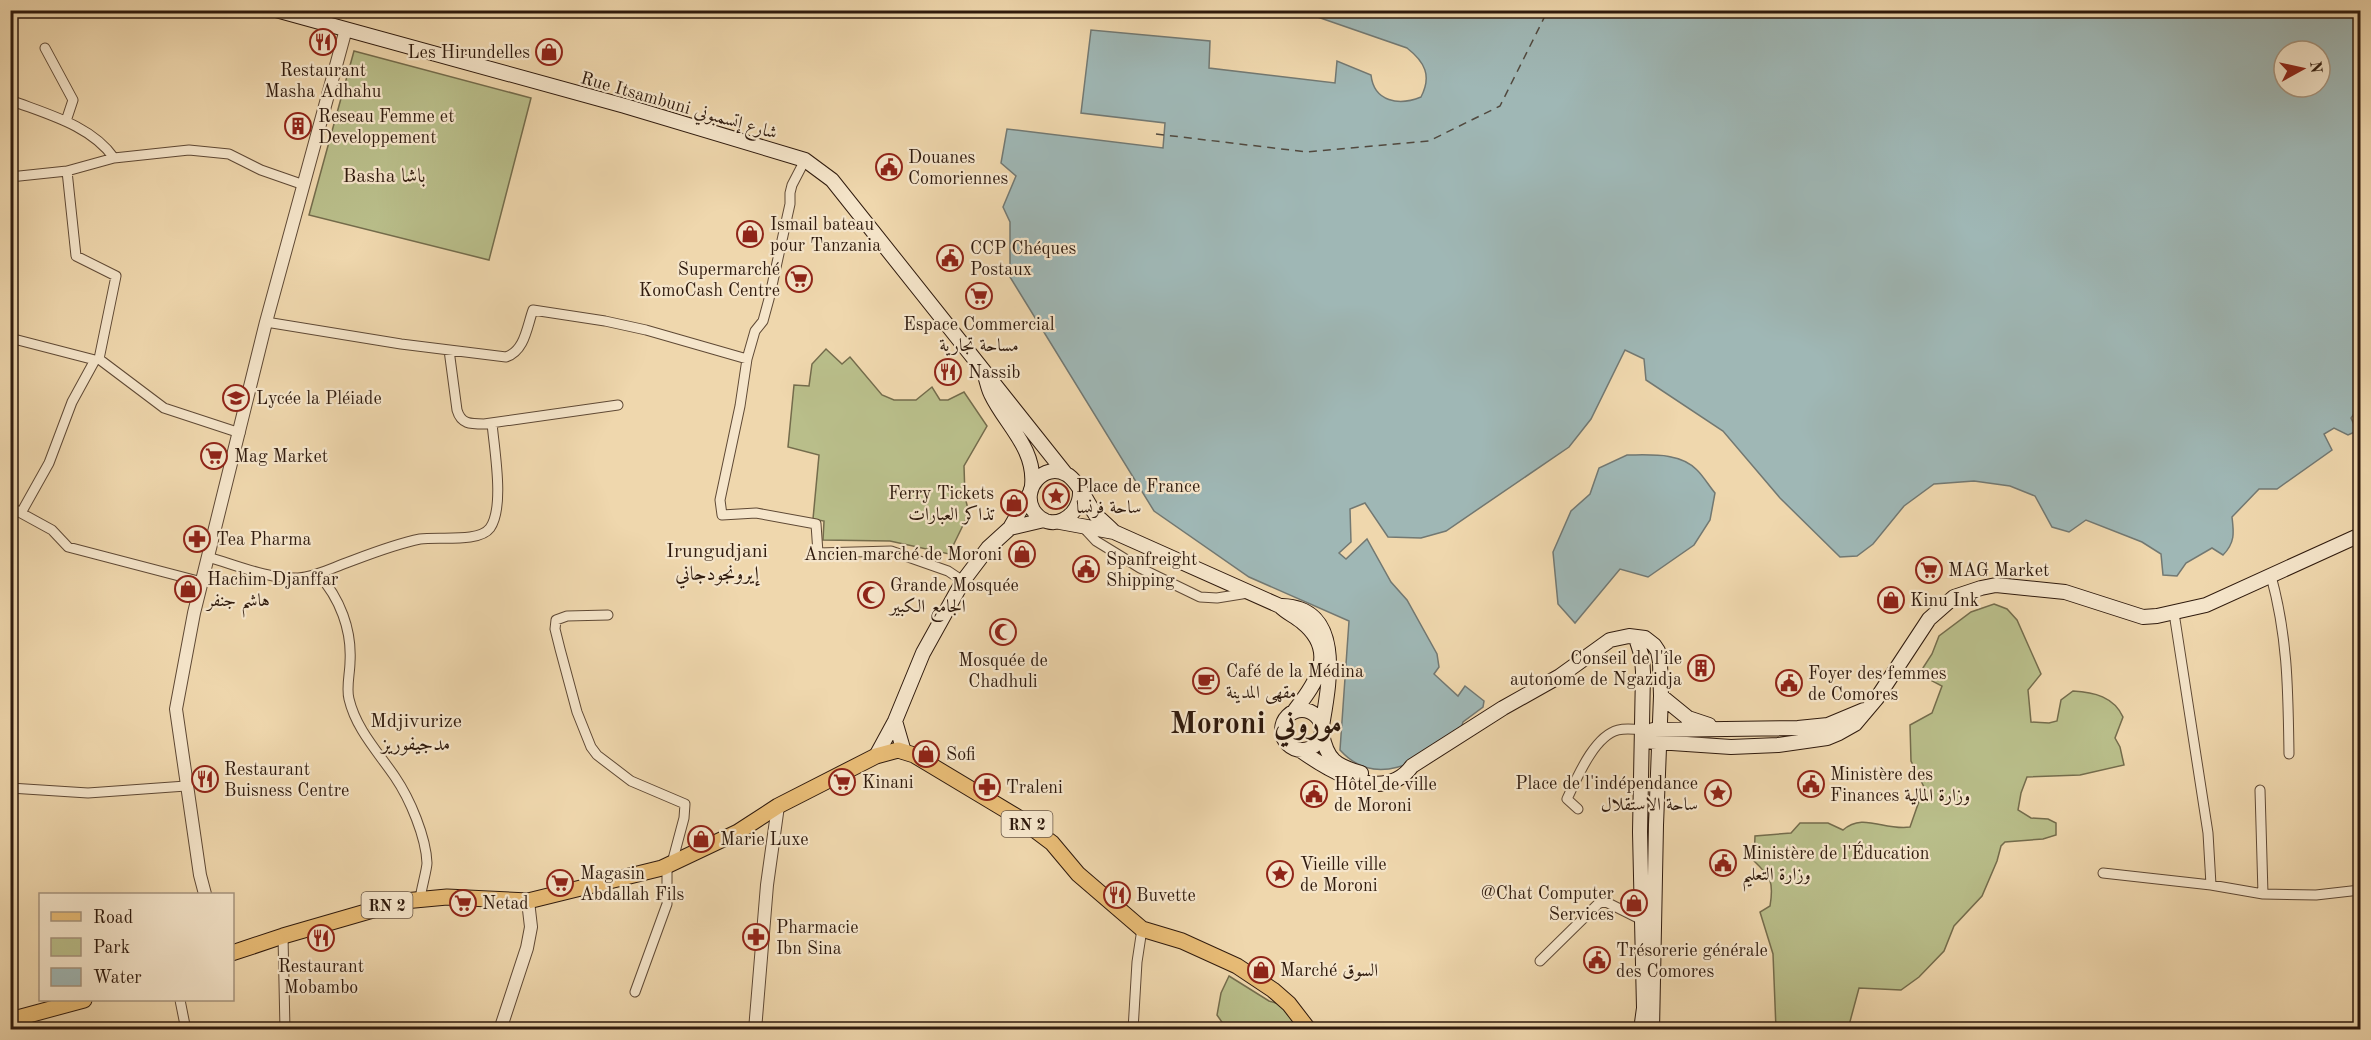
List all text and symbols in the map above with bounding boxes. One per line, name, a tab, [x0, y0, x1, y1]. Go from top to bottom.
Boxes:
restaurant icon: Restaurant Masha Adhahu	[308, 27, 338, 57]
shop icon: Les Hirundelles	[534, 37, 564, 67]
north arrow	[2272, 39, 2332, 99]
place label: Les Hirundelles	[408, 44, 530, 62]
text: N	[2306, 60, 2324, 75]
place label: Restaurant Masha Adhahu	[265, 62, 382, 101]
street label: Rue Itsambuni شارع إتسمبوني	[577, 69, 779, 148]
place label: Reseau Femme et Developpement	[318, 108, 454, 147]
building icon: Reseau Femme et Developpement	[283, 111, 313, 141]
place label: Douanes Comoriennes	[908, 149, 1008, 188]
public building icon: Douanes Comoriennes	[874, 152, 904, 182]
district label: Basha باشا	[342, 167, 426, 187]
place label: Ismail bateau pour Tanzania	[770, 216, 881, 255]
shop icon: Ismail bateau pour Tanzania	[735, 219, 765, 249]
place label: CCP Chéques Postaux	[970, 240, 1076, 279]
public building icon: CCP Chéques Postaux	[935, 243, 965, 273]
place label: Supermarché KomoCash Centre	[639, 261, 780, 300]
supermarket icon: Supermarché KomoCash Centre	[784, 264, 814, 294]
supermarket icon: Espace Commercial مساحة تجارية	[964, 281, 994, 311]
place label: Espace Commercial مساحة تجارية	[903, 316, 1055, 356]
restaurant icon: Nassib	[933, 357, 963, 387]
place label: Nassib	[968, 364, 1020, 382]
school or university icon: Lycée la Pléiade	[221, 383, 251, 413]
place label: Lycée la Pléiade	[256, 390, 382, 408]
supermarket icon: Mag Market	[199, 441, 229, 471]
place label: Mag Market	[234, 448, 328, 466]
place label: Place de France ساحة فرنسا	[1076, 478, 1200, 519]
place icon: Place de France ساحة فرنسا	[1041, 481, 1071, 511]
place label: Ferry Tickets تذاكر العبارات	[888, 485, 995, 525]
shop icon: Ferry Tickets تذاكر العبارات	[999, 488, 1029, 518]
pharmacy icon: Tea Pharma	[182, 524, 212, 554]
place label: Tea Pharma	[216, 531, 311, 549]
shop icon: Ancien marché de Moroni	[1007, 539, 1037, 569]
district label: Irungudjani إيرونجودجاني	[666, 542, 768, 589]
place label: Ancien marché de Moroni	[804, 546, 1002, 564]
place label: Spanfreight Shipping	[1106, 551, 1197, 590]
public building icon: Spanfreight Shipping	[1071, 554, 1101, 584]
supermarket icon: MAG Market	[1914, 555, 1944, 585]
place label: MAG Market	[1948, 562, 2049, 580]
place label: Hachim Djanffar هاشم جنفر	[205, 571, 339, 618]
shop icon: Hachim Djanffar هاشم جنفر	[173, 574, 203, 604]
place label: Grande Mosquée الجامع الكبير	[888, 577, 1019, 622]
mosque icon: Grande Mosquée الجامع الكبير	[856, 580, 886, 610]
shop icon: Kinu Ink	[1876, 585, 1906, 615]
place label: Kinu Ink	[1910, 592, 1979, 610]
mosque icon: Mosquée de Chadhuli	[988, 617, 1018, 647]
place label: Conseil de l'île autonome de Ngazidja	[1510, 650, 1682, 689]
place label: Mosquée de Chadhuli	[958, 652, 1048, 691]
building icon: Conseil de l'île autonome de Ngazidja	[1686, 653, 1716, 683]
place label: Café de la Médina مقهى المدينة	[1226, 663, 1364, 704]
place label: Foyer des femmes de Comores	[1808, 665, 1947, 704]
cafe icon: Café de la Médina مقهى المدينة	[1191, 666, 1221, 696]
public building icon: Foyer des femmes de Comores	[1774, 668, 1804, 698]
district label: Moroni موروني	[1170, 710, 1342, 748]
district label: Mdjivurize مدجيفوريز	[370, 712, 462, 756]
shop icon: Sofi	[911, 739, 941, 769]
place label: Sofi	[946, 746, 976, 764]
place label: Restaurant Buisness Centre	[224, 761, 349, 800]
restaurant icon: Restaurant Buisness Centre	[190, 764, 220, 794]
place label: Ministère des Finances وزارة المالية	[1830, 766, 1970, 806]
supermarket icon: Kinani	[827, 767, 857, 797]
public building icon: Ministère des Finances وزارة المالية	[1796, 769, 1826, 799]
pharmacy icon: Traleni	[972, 772, 1002, 802]
place label: Kinani	[862, 774, 914, 792]
place label: Place de l'indépendance ساحة الاستقلال	[1515, 775, 1698, 814]
place label: Hôtel de ville de Moroni	[1334, 776, 1437, 815]
place icon: Place de l'indépendance ساحة الاستقلال	[1703, 778, 1733, 808]
place label: Traleni	[1006, 779, 1063, 797]
public building icon: Hôtel de ville de Moroni	[1299, 779, 1329, 809]
road number: RN 2	[1002, 811, 1052, 837]
shop icon: Marie Luxe	[686, 824, 716, 854]
place label: Marie Luxe	[720, 831, 808, 849]
place label: Ministère de l'Éducation وزارة التعليم	[1742, 841, 1930, 892]
public building icon: Ministère de l'Éducation وزارة التعليم	[1708, 848, 1738, 878]
place label: Vieille ville de Moroni	[1300, 856, 1387, 895]
place icon: Vieille ville de Moroni	[1265, 859, 1295, 889]
place label: Magasin Abdallah Fils	[580, 865, 685, 904]
supermarket icon: Magasin Abdallah Fils	[545, 868, 575, 898]
restaurant icon: Buvette	[1102, 880, 1132, 910]
place label: @Chat Computer Services	[1481, 885, 1615, 924]
place label: Buvette	[1136, 887, 1196, 905]
supermarket icon: Netad	[448, 888, 478, 918]
shop icon: @Chat Computer Services	[1619, 888, 1649, 918]
road number: RN 2	[362, 892, 412, 918]
legend	[39, 893, 234, 1001]
place label: Netad	[482, 895, 529, 913]
text: Road	[93, 909, 133, 927]
place label: Pharmacie Ibn Sina	[776, 919, 858, 958]
pharmacy icon: Pharmacie Ibn Sina	[741, 922, 771, 952]
restaurant icon: Restaurant Mobambo	[306, 923, 336, 953]
text: Park	[93, 939, 130, 957]
place label: Trésorerie générale des Comores	[1616, 942, 1768, 981]
public building icon: Trésorerie générale des Comores	[1582, 945, 1612, 975]
shop icon: Marché السوق	[1246, 955, 1276, 985]
place label: Restaurant Mobambo	[278, 958, 364, 997]
place label: Marché السوق	[1280, 962, 1378, 981]
text: Water	[93, 969, 142, 987]

